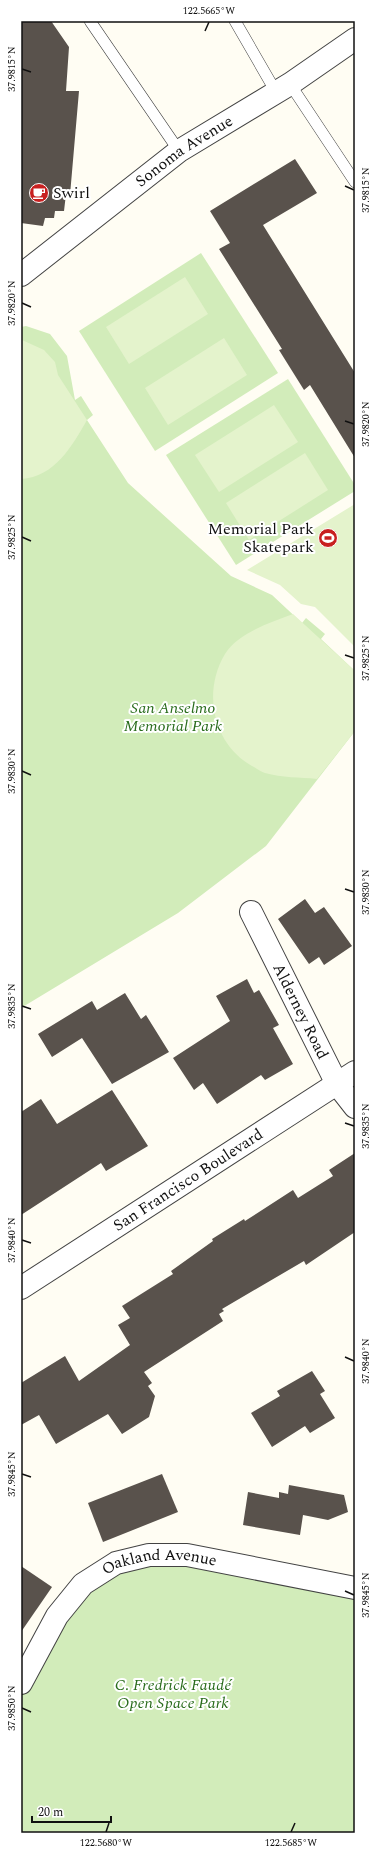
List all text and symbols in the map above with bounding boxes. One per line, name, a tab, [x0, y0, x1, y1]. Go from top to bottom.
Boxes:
text: 122.5665°W	[183, 3, 235, 19]
text: 37.9815°N	[4, 46, 20, 92]
street label: Sonoma Avenue	[130, 109, 237, 193]
text: 37.9815°N	[358, 167, 374, 213]
place label: Swirl	[53, 181, 90, 205]
cafe icon: Swirl	[28, 182, 50, 204]
text: 37.9820°N	[4, 280, 20, 326]
text: 37.9820°N	[358, 401, 374, 447]
text: 37.9825°N	[4, 514, 20, 560]
place label: Memorial Park Skatepark	[208, 517, 314, 559]
sports icon: Memorial Park Skatepark	[317, 527, 339, 549]
text: 37.9825°N	[358, 635, 374, 681]
park label: San Anselmo Memorial Park	[124, 696, 223, 738]
text: 37.9830°N	[4, 748, 20, 794]
text: 37.9830°N	[358, 869, 374, 915]
street label: Alderney Road	[267, 959, 335, 1063]
text: 37.9835°N	[4, 983, 20, 1029]
text: 37.9835°N	[358, 1103, 374, 1149]
street label: San Francisco Boulevard	[108, 1122, 268, 1237]
text: 37.9840°N	[4, 1217, 20, 1263]
text: 37.9840°N	[358, 1338, 374, 1384]
text: 37.9845°N	[4, 1451, 20, 1497]
street label: Oakland Avenue	[97, 1543, 219, 1581]
text: 37.9845°N	[358, 1572, 374, 1618]
park label: C. Fredrick Faudé Open Space Park	[115, 1673, 233, 1715]
text: 37.9850°N	[4, 1685, 20, 1731]
scale bar	[32, 1798, 111, 1824]
text: 20 m	[38, 1803, 63, 1822]
text: 122.5680°W	[80, 1835, 132, 1851]
text: 122.5685°W	[265, 1835, 317, 1851]

